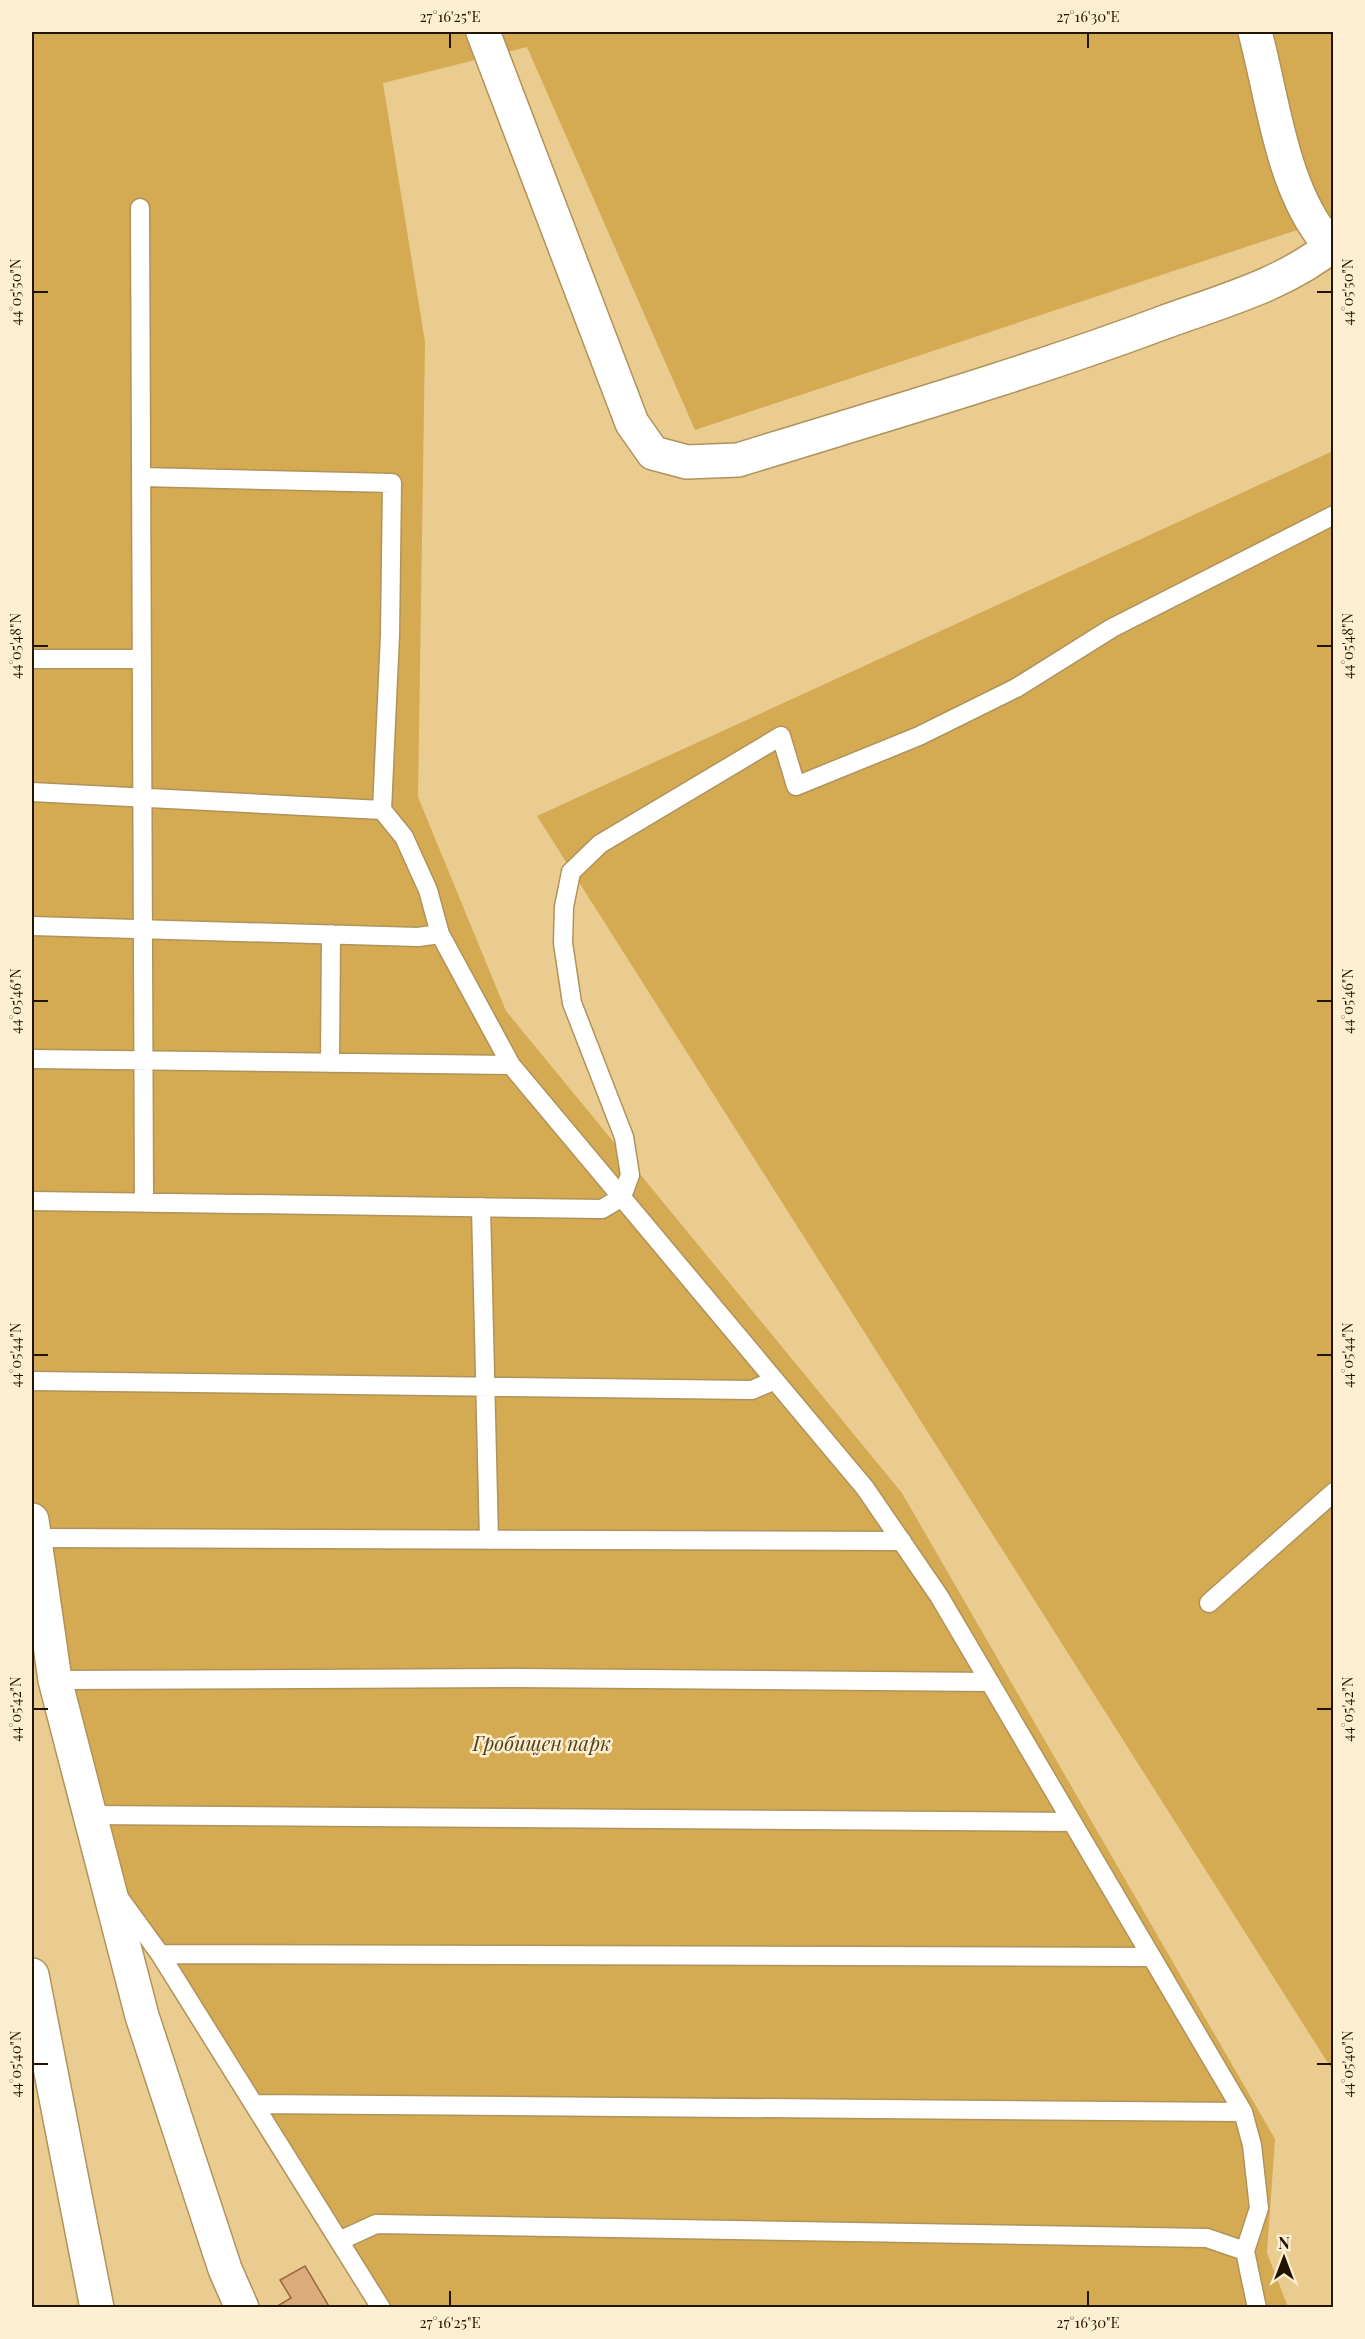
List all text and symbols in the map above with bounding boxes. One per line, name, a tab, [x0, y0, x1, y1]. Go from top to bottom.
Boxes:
text: 27°16'25"E	[419, 6, 481, 26]
text: 27°16'30"E	[1056, 6, 1120, 26]
text: 44°05'50"N	[5, 258, 25, 326]
text: 44°05'50"N	[1337, 258, 1357, 326]
text: 44°05'48"N	[5, 613, 25, 679]
text: 44°05'48"N	[1337, 613, 1357, 679]
text: 44°05'46"N	[5, 968, 25, 1034]
text: 44°05'46"N	[1337, 968, 1357, 1034]
text: 44°05'44"N	[5, 1322, 25, 1388]
text: 44°05'44"N	[1337, 1322, 1357, 1388]
text: 44°05'42"N	[5, 1676, 25, 1742]
text: 44°05'42"N	[1337, 1676, 1357, 1742]
park label: Гробищен парк	[472, 1729, 611, 1756]
text: 44°05'40"N	[5, 2030, 25, 2098]
text: 44°05'40"N	[1337, 2030, 1357, 2098]
north arrow	[1254, 2228, 1314, 2288]
text: N	[1278, 2232, 1290, 2253]
text: 27°16'25"E	[419, 2312, 481, 2332]
text: 27°16'30"E	[1056, 2312, 1120, 2332]

